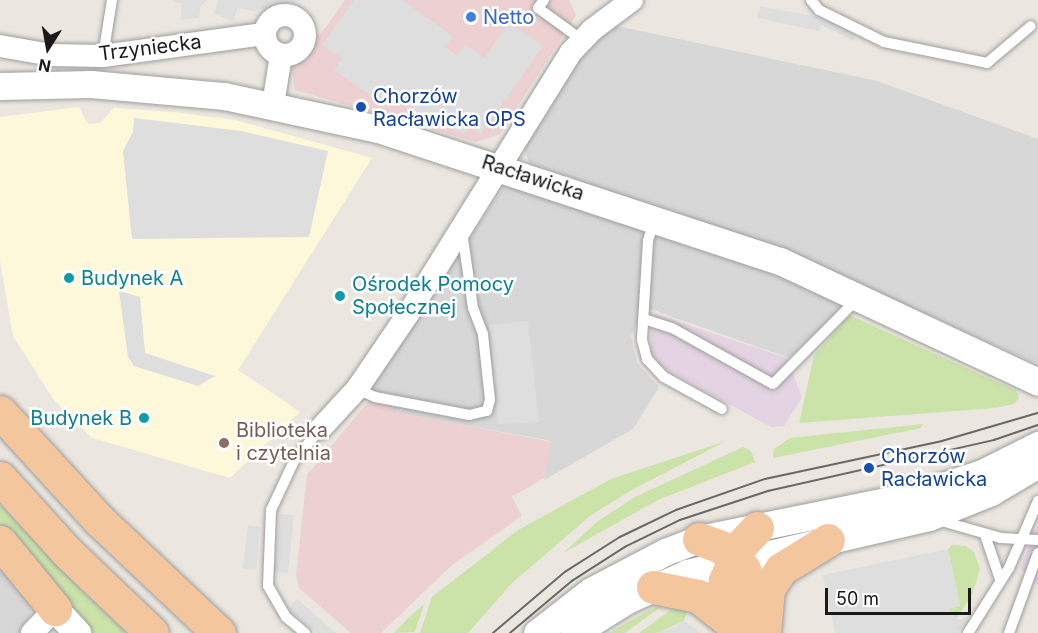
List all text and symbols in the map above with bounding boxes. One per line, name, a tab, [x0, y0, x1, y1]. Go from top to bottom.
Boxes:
place label: Netto	[483, 5, 534, 29]
marker: Netto	[464, 10, 478, 24]
north arrow	[18, 18, 78, 78]
street label: Trzyniecka	[97, 30, 203, 66]
text: N	[37, 55, 52, 77]
place label: Chorzów Racławicka OPS	[373, 84, 526, 131]
marker: Chorzów Racławicka OPS	[354, 100, 368, 114]
street label: Racławicka	[479, 150, 587, 206]
place label: Budynek A	[81, 266, 183, 290]
marker: Budynek A	[62, 271, 76, 285]
place label: Ośrodek Pomocy Społecznej	[352, 272, 514, 319]
marker: Ośrodek Pomocy Społecznej	[333, 289, 347, 303]
place label: Budynek B	[30, 406, 132, 430]
marker: Budynek B	[137, 411, 151, 425]
place label: Biblioteka i czytelnia	[236, 419, 331, 466]
marker: Biblioteka i czytelnia	[217, 436, 231, 450]
place label: Chorzów Racławicka	[881, 444, 987, 491]
marker: Chorzów Racławicka	[862, 461, 876, 475]
scale bar	[828, 576, 974, 614]
text: 50 m	[836, 588, 879, 609]

